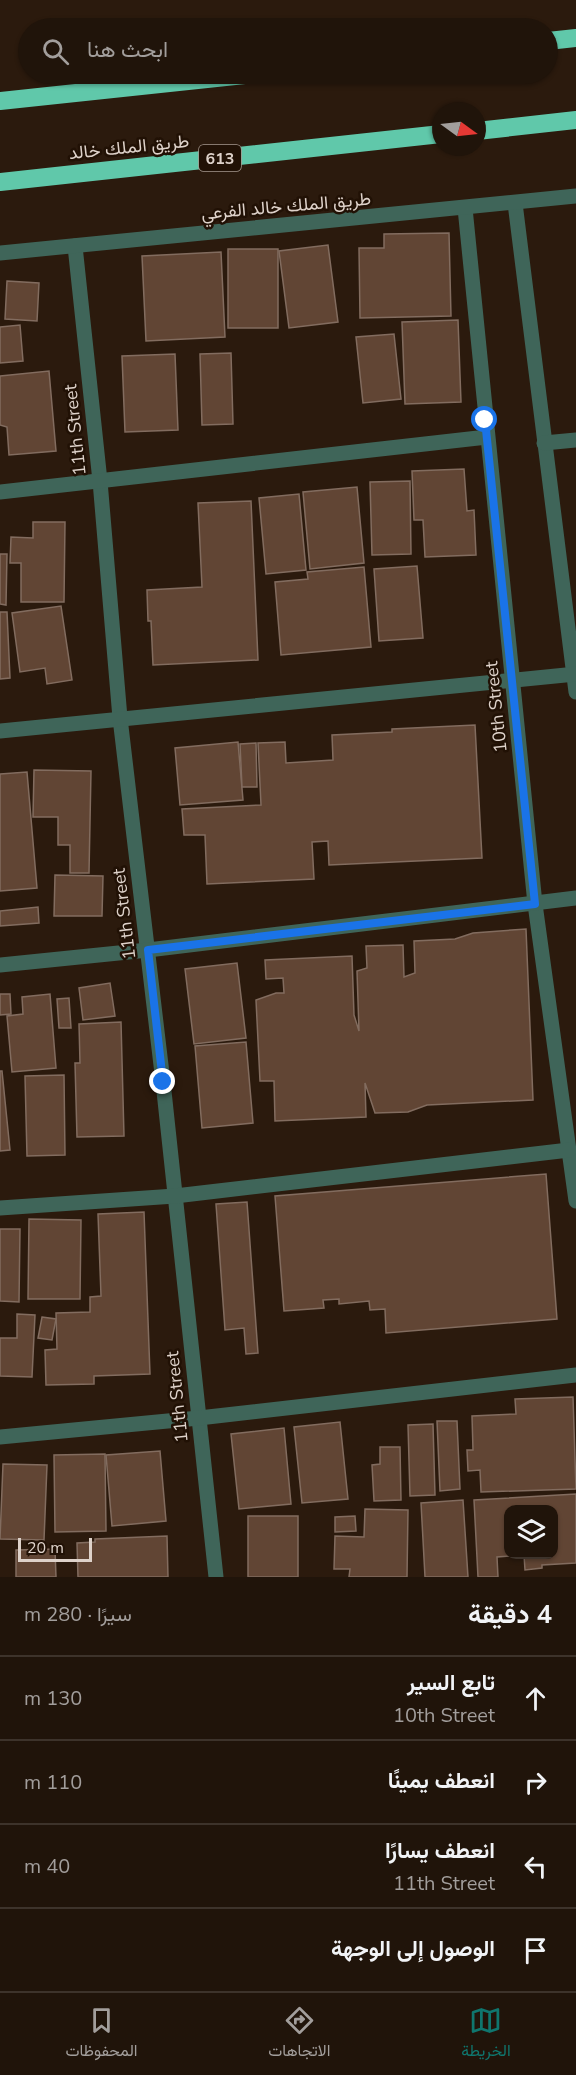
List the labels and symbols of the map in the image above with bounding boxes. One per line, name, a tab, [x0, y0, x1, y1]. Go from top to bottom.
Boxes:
north arrow	[432, 102, 486, 156]
street label: طريق الملك خالد	[68, 129, 190, 165]
road number: 613	[199, 145, 241, 171]
street label: طريق الملك خالد الفرعي	[200, 187, 372, 228]
street label: 11th Street	[58, 382, 92, 477]
route start	[471, 406, 497, 432]
street label: 10th Street	[479, 659, 513, 754]
street label: 11th Street	[106, 866, 142, 961]
route end	[149, 1068, 175, 1094]
street label: 11th Street	[160, 1349, 194, 1444]
scale bar	[18, 1535, 92, 1562]

